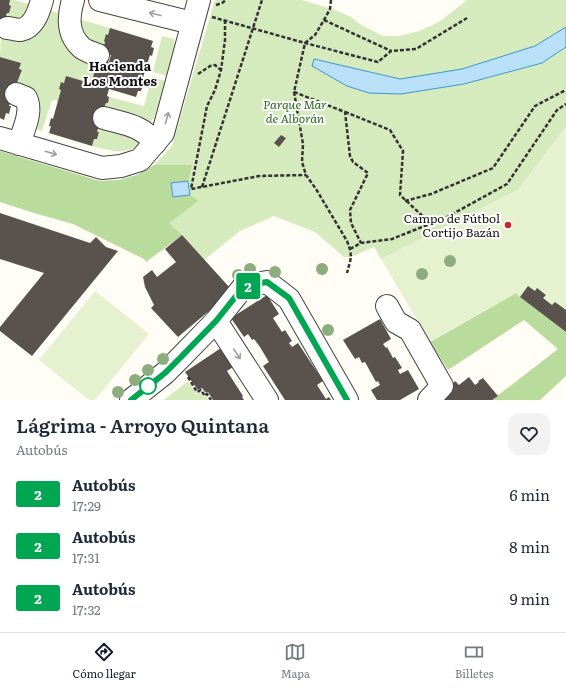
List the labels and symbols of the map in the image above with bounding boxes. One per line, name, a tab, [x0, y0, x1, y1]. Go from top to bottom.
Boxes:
one-way arrow	[148, 9, 161, 17]
district label: Hacienda Los Montes	[83, 56, 158, 90]
park label: Parque Mar de Alborán	[263, 95, 327, 127]
one-way arrow	[164, 111, 172, 124]
one-way arrow	[44, 150, 57, 157]
place label: Campo de Fútbol Cortijo Bazán	[404, 209, 500, 241]
marker: Campo de Fútbol Cortijo Bazán	[503, 220, 513, 230]
line badge: 2	[235, 273, 261, 299]
one-way arrow	[233, 348, 241, 359]
unlabelled marker	[139, 377, 157, 395]

